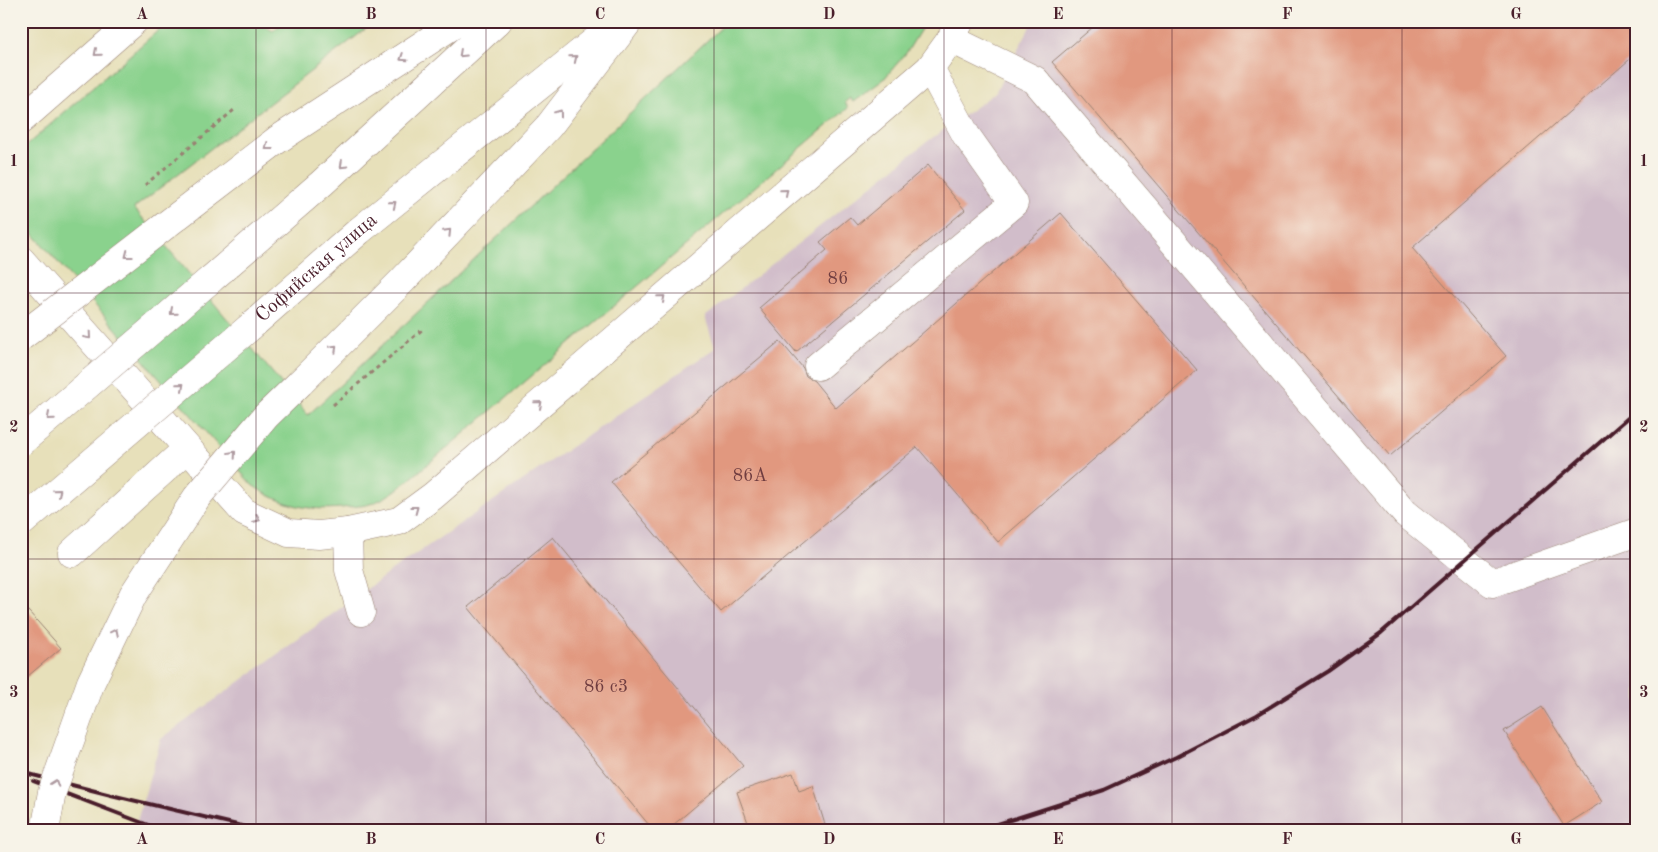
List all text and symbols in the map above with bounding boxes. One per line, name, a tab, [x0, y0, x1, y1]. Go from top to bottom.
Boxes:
text: A	[136, 7, 148, 23]
text: B	[365, 7, 377, 23]
text: C	[595, 7, 605, 23]
text: D	[823, 7, 835, 23]
text: E	[1052, 7, 1064, 23]
text: F	[1282, 7, 1293, 23]
text: G	[1510, 7, 1522, 23]
one-way arrow	[94, 48, 103, 56]
one-way arrow	[459, 48, 468, 57]
one-way arrow	[399, 51, 408, 61]
one-way arrow	[568, 55, 578, 64]
one-way arrow	[553, 109, 562, 119]
one-way arrow	[265, 142, 274, 150]
text: 1	[9, 154, 19, 170]
text: 1	[1639, 154, 1649, 170]
one-way arrow	[339, 159, 348, 168]
one-way arrow	[780, 189, 789, 198]
one-way arrow	[387, 202, 396, 210]
street label: Софийская улица	[252, 210, 382, 327]
one-way arrow	[442, 229, 451, 238]
one-way arrow	[124, 249, 133, 258]
house number: 86	[828, 270, 848, 288]
one-way arrow	[656, 296, 665, 304]
one-way arrow	[170, 306, 179, 315]
one-way arrow	[82, 331, 91, 340]
one-way arrow	[329, 345, 338, 354]
one-way arrow	[176, 382, 185, 391]
one-way arrow	[533, 402, 542, 410]
one-way arrow	[47, 412, 56, 420]
text: 2	[9, 420, 19, 436]
text: 2	[1639, 420, 1649, 436]
one-way arrow	[228, 451, 236, 460]
house number: 86А	[733, 467, 768, 485]
one-way arrow	[53, 488, 62, 497]
one-way arrow	[409, 507, 418, 515]
one-way arrow	[252, 512, 261, 522]
one-way arrow	[109, 628, 119, 637]
house number: 86 с3	[584, 678, 628, 696]
text: 3	[9, 685, 19, 701]
text: 3	[1639, 685, 1649, 701]
one-way arrow	[49, 779, 59, 788]
text: A	[136, 832, 148, 848]
text: B	[365, 832, 377, 848]
text: C	[595, 832, 605, 848]
text: D	[823, 832, 835, 848]
text: E	[1052, 832, 1064, 848]
text: F	[1282, 832, 1293, 848]
text: G	[1510, 832, 1522, 848]

